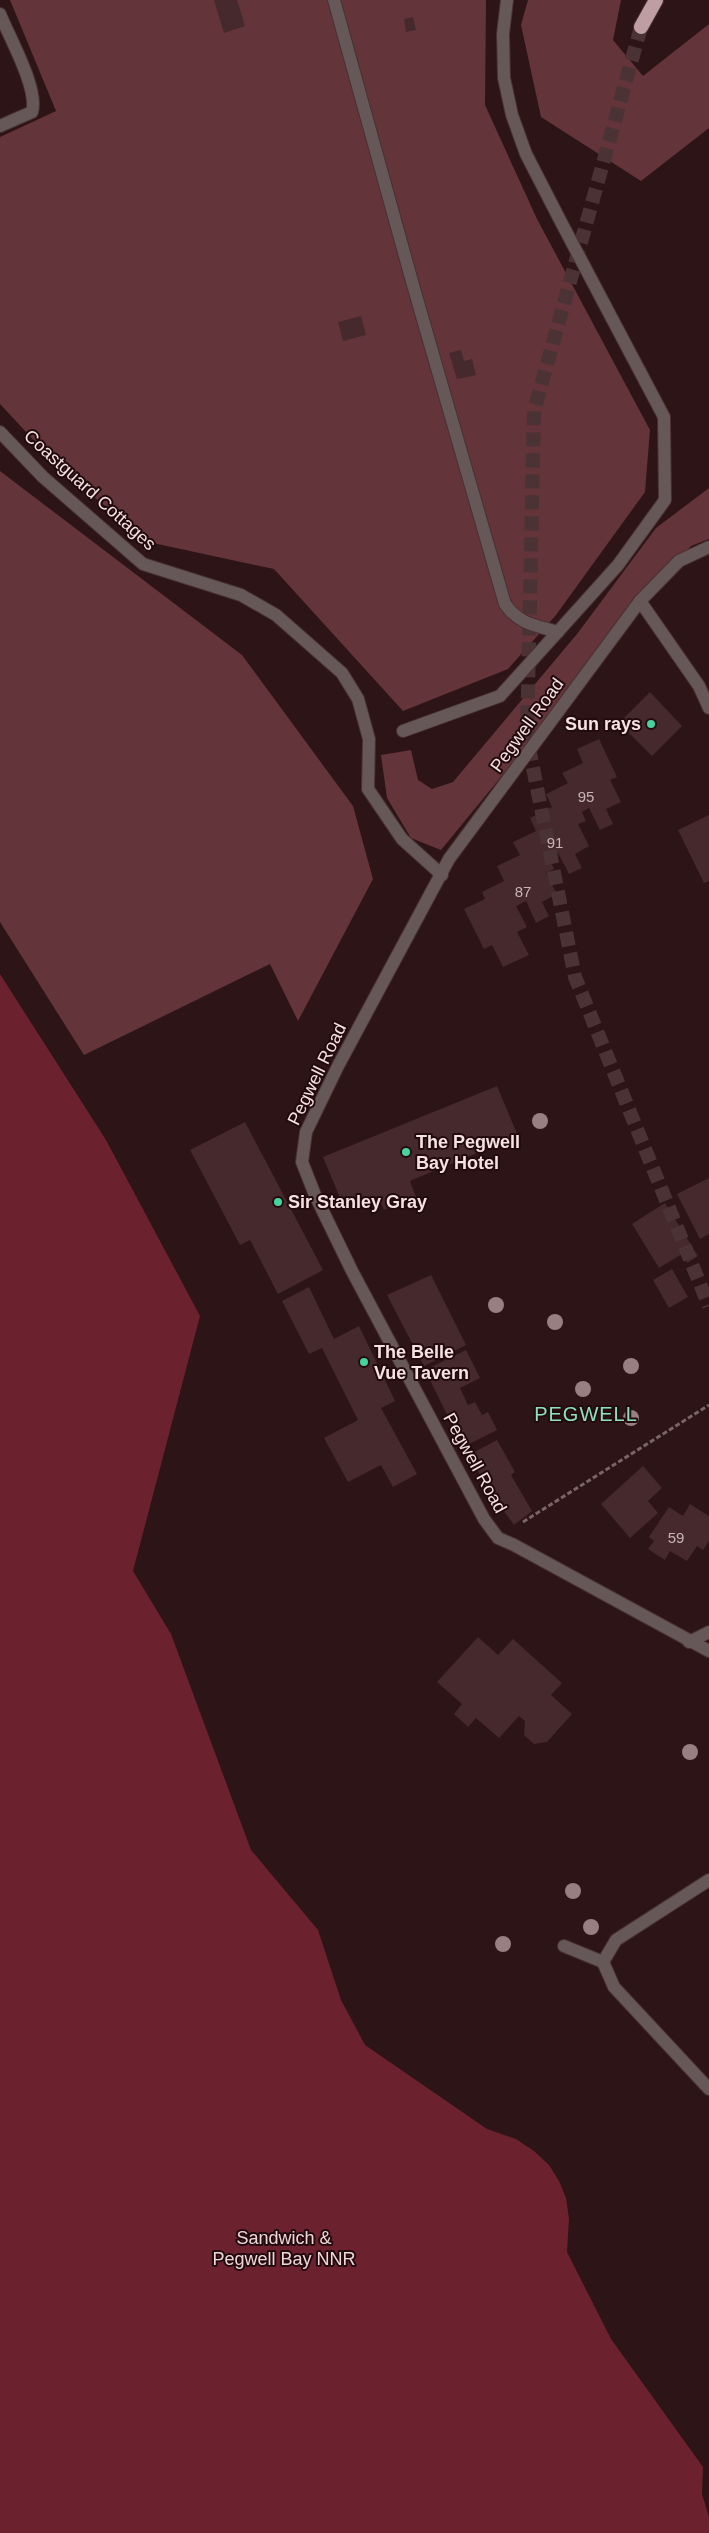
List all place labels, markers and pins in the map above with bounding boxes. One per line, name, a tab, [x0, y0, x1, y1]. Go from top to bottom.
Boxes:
place label: Sun rays	[565, 714, 641, 734]
marker: Sun rays	[645, 718, 657, 730]
place label: The Pegwell Bay Hotel	[416, 1132, 520, 1173]
marker: The Pegwell Bay Hotel	[400, 1146, 412, 1158]
place label: Sir Stanley Gray	[288, 1192, 427, 1212]
marker: Sir Stanley Gray	[272, 1196, 284, 1208]
place label: The Belle Vue Tavern	[374, 1342, 469, 1383]
marker: The Belle Vue Tavern	[358, 1356, 370, 1368]

